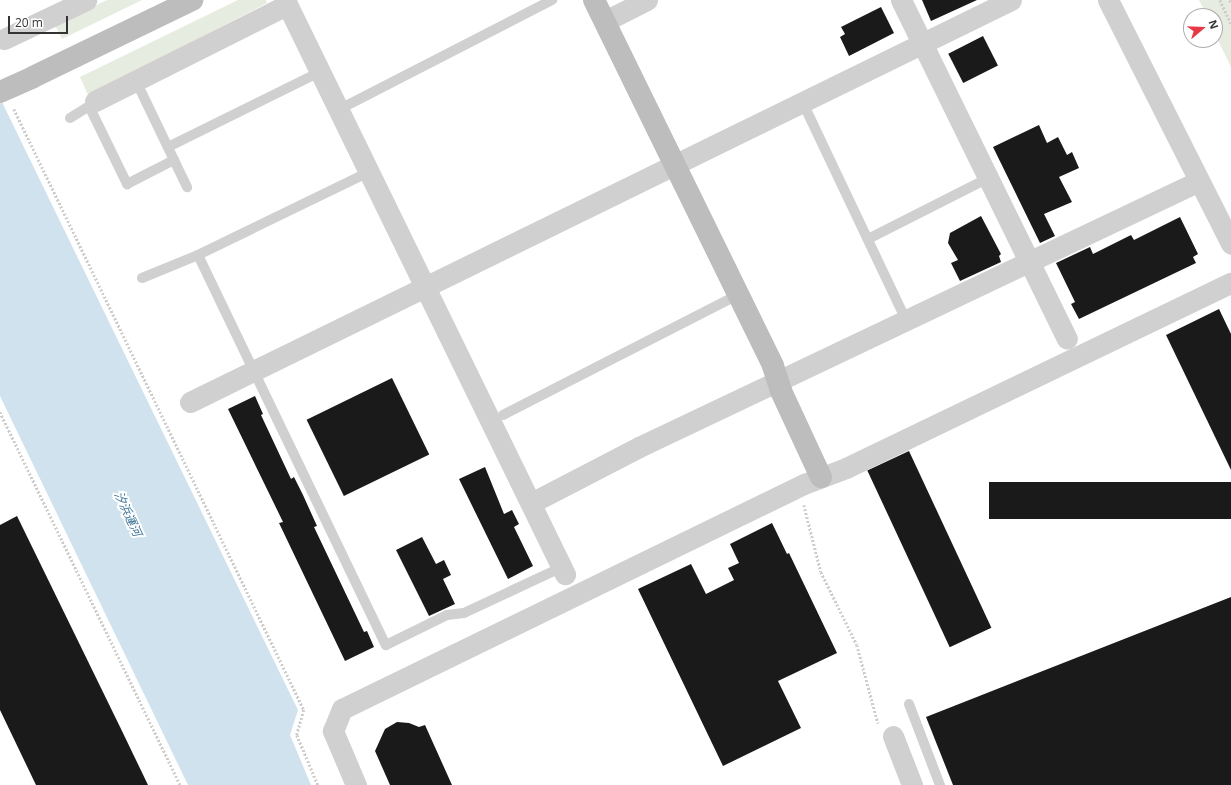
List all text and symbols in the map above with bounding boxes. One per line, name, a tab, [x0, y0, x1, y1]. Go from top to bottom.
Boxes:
scale bar	[10, 8, 70, 34]
north arrow	[1183, 8, 1223, 48]
text: 20 m	[15, 14, 43, 31]
text: N	[1205, 18, 1222, 31]
water label: 汐浜運河	[111, 489, 145, 539]

